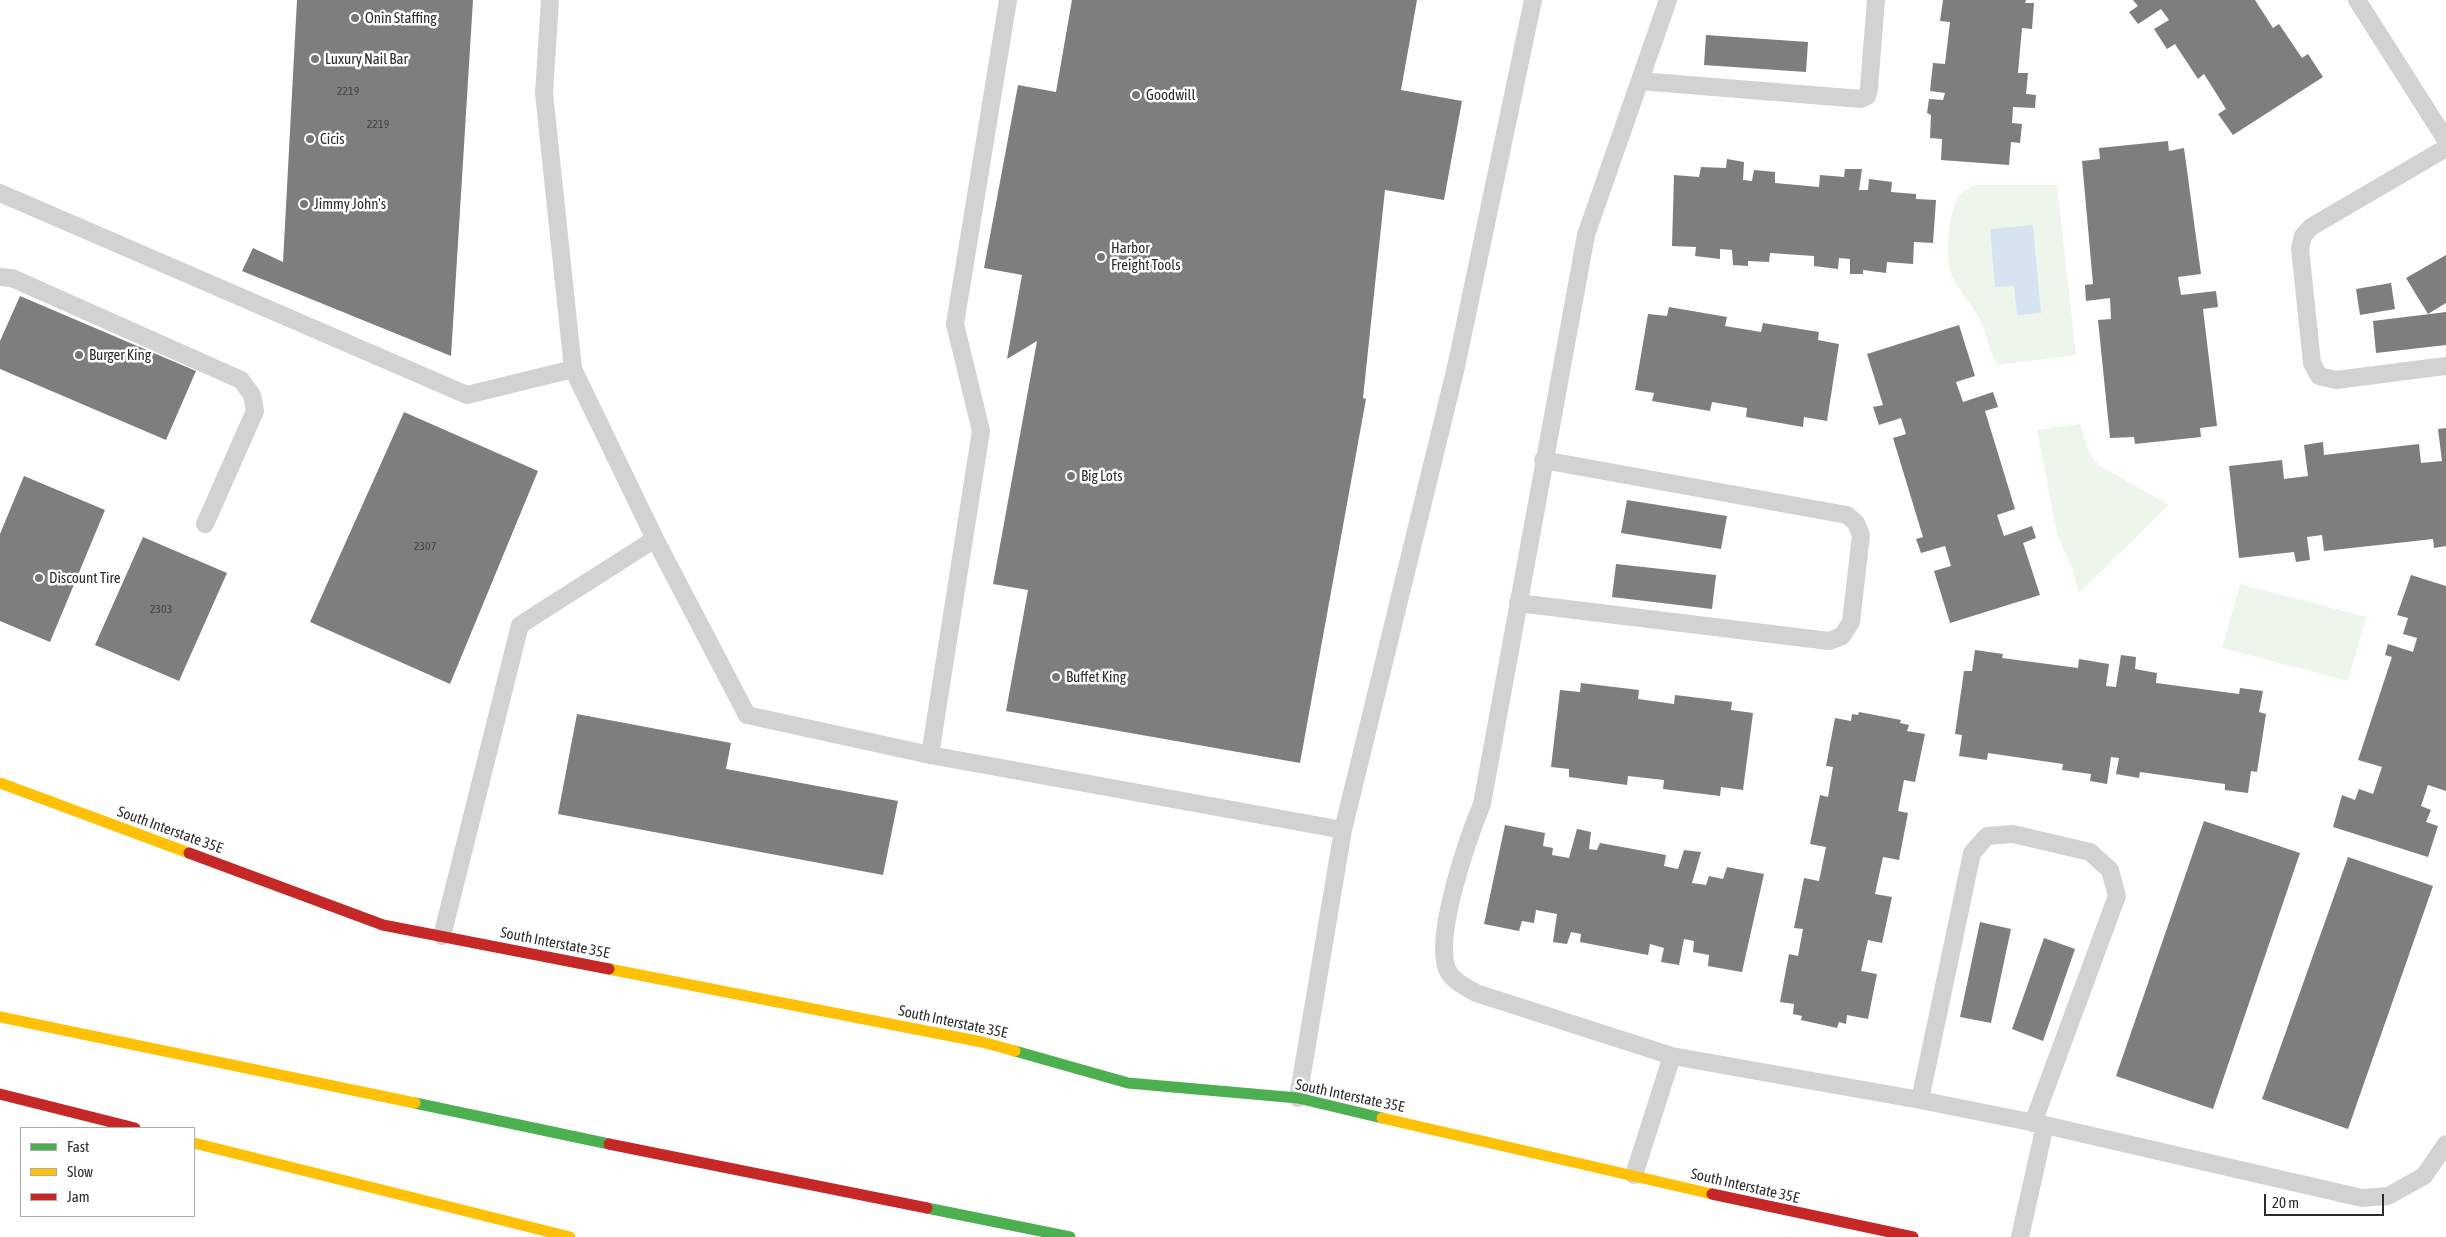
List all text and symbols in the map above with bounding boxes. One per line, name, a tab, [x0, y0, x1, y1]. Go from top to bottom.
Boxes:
place label: Onin Staffing	[365, 9, 437, 27]
marker: Onin Staffing	[349, 12, 361, 24]
place label: Luxury Nail Bar	[325, 50, 408, 68]
marker: Luxury Nail Bar	[309, 53, 321, 65]
house number: 2219	[337, 84, 359, 98]
place label: Goodwill	[1146, 86, 1196, 104]
marker: Goodwill	[1130, 89, 1142, 101]
house number: 2219	[367, 117, 389, 131]
place label: Cicis	[320, 130, 344, 148]
marker: Cicis	[304, 133, 316, 145]
place label: Jimmy John's	[314, 195, 386, 213]
marker: Jimmy John's	[298, 198, 310, 210]
place label: Harbor Freight Tools	[1111, 239, 1181, 274]
marker: Harbor Freight Tools	[1095, 251, 1107, 263]
place label: Burger King	[89, 346, 151, 364]
marker: Burger King	[73, 349, 85, 361]
place label: Big Lots	[1081, 467, 1123, 485]
marker: Big Lots	[1065, 470, 1077, 482]
house number: 2307	[414, 539, 436, 553]
place label: Discount Tire	[49, 569, 121, 587]
marker: Discount Tire	[33, 572, 45, 584]
house number: 2303	[150, 602, 172, 616]
place label: Buffet King	[1066, 668, 1126, 686]
marker: Buffet King	[1050, 671, 1062, 683]
street label: South Interstate 35E	[115, 803, 225, 857]
street label: South Interstate 35E	[499, 924, 611, 962]
street label: South Interstate 35E	[897, 1002, 1009, 1042]
street label: South Interstate 35E	[1294, 1076, 1406, 1116]
legend	[20, 1127, 195, 1217]
text: Fast	[67, 1138, 89, 1155]
text: Slow	[67, 1163, 93, 1180]
street label: South Interstate 35E	[1689, 1165, 1801, 1207]
scale bar	[2266, 1184, 2386, 1216]
text: Jam	[67, 1188, 90, 1205]
text: 20 m	[2272, 1194, 2299, 1211]

